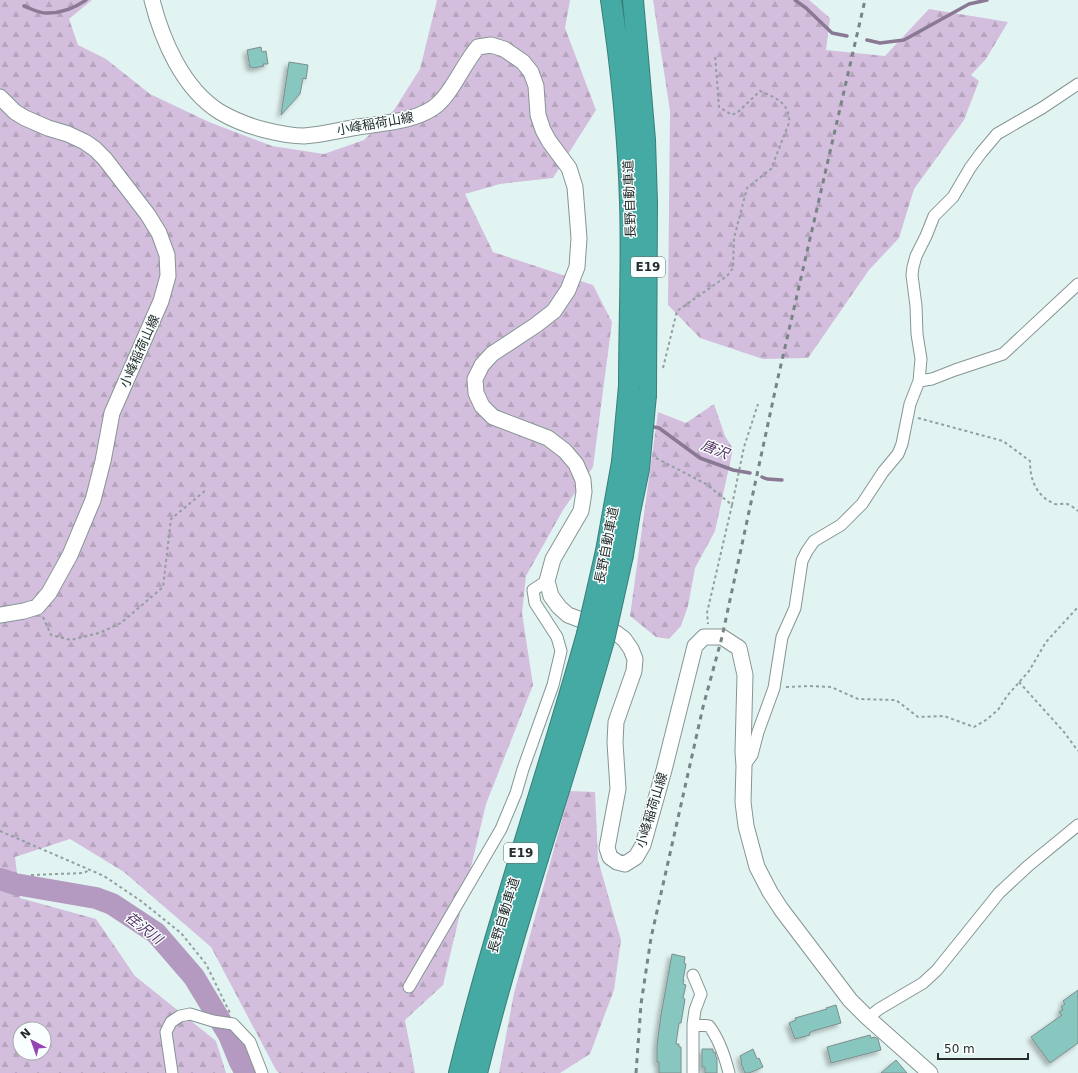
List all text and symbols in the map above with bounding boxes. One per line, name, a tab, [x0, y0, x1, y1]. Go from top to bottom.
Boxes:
street label: 小峰稲荷山線	[335, 109, 415, 138]
street label: 長野自動車道	[621, 160, 638, 238]
road number: E19	[631, 257, 665, 277]
street label: 小峰稲荷山線	[117, 313, 162, 390]
water label: 唐沢	[699, 436, 733, 462]
street label: 長野自動車道	[592, 505, 621, 585]
street label: 小峰稲荷山線	[633, 771, 670, 850]
road number: E19	[504, 843, 538, 863]
street label: 長野自動車道	[485, 876, 522, 955]
water label: 荏沢川	[123, 909, 167, 948]
north arrow	[12, 1021, 52, 1061]
text: N	[18, 1026, 34, 1042]
scale bar	[938, 1035, 1028, 1061]
text: 50 m	[944, 1042, 975, 1056]

